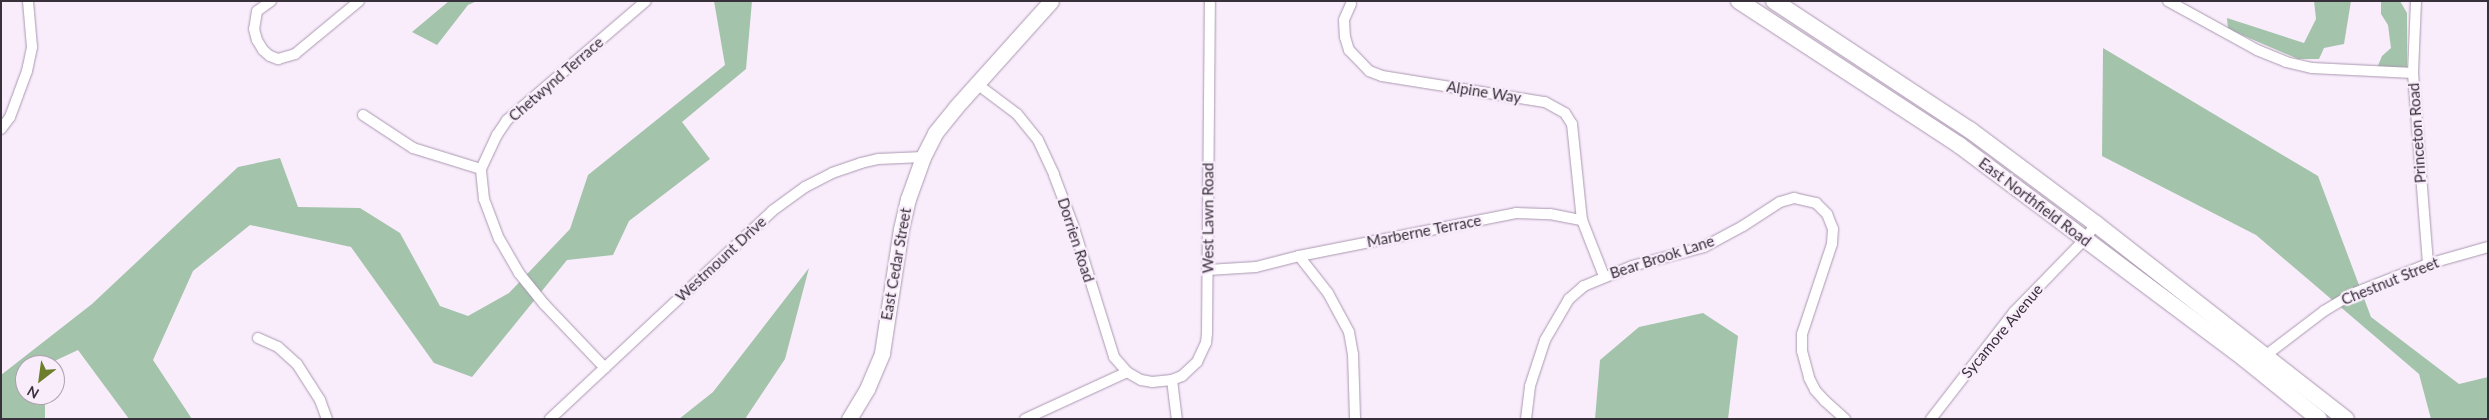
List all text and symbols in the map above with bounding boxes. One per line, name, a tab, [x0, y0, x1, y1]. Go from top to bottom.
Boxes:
street label: Chetwynd Terrace	[505, 33, 607, 125]
street label: Alpine Way	[1445, 77, 1523, 107]
street label: Princeton Road	[2405, 82, 2429, 184]
street label: East Northfield Road	[1975, 154, 2095, 250]
street label: West Lawn Road	[1199, 163, 1217, 273]
street label: Dorrien Road	[1054, 196, 1098, 284]
street label: East Cedar Street	[877, 206, 915, 322]
street label: Marberne Terrace	[1365, 211, 1483, 251]
street label: Westmount Drive	[672, 213, 770, 305]
street label: Bear Brook Lane	[1607, 232, 1717, 282]
street label: Chestnut Street	[2339, 253, 2441, 309]
street label: Sycamore Avenue	[1957, 280, 2047, 382]
north arrow	[15, 355, 65, 405]
text: N	[24, 383, 42, 403]

